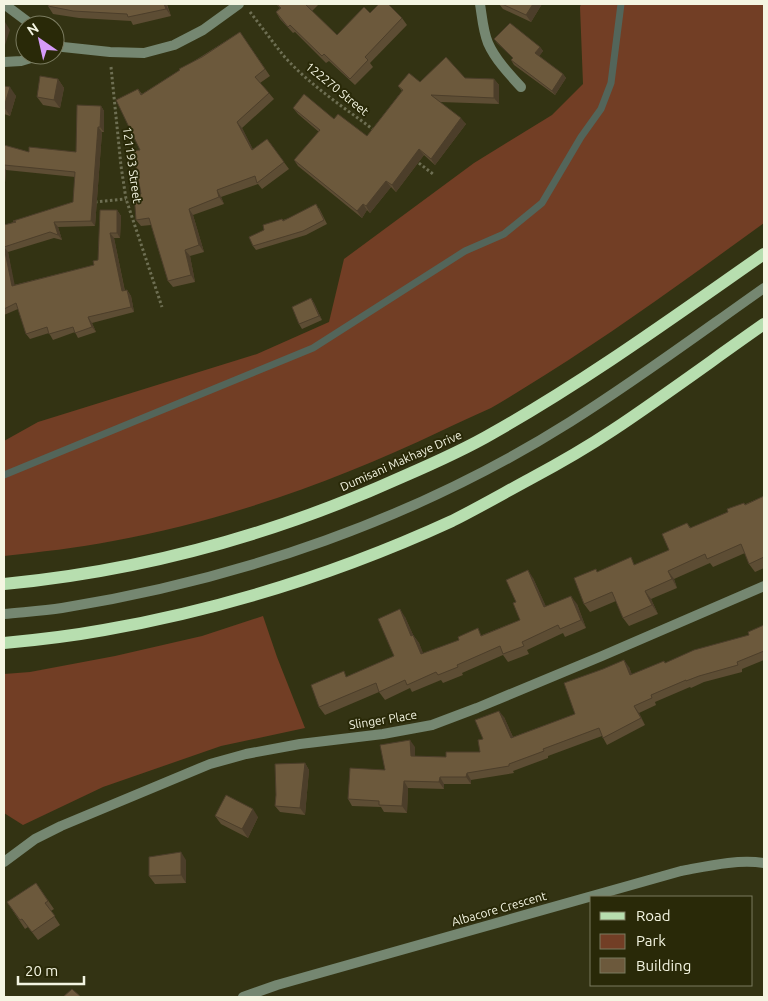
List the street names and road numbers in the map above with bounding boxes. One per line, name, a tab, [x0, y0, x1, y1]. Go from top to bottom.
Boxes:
street label: 122270 Street	[303, 59, 371, 118]
street label: 121193 Street	[121, 126, 144, 204]
street label: Dumisani Makhaye Drive	[338, 428, 464, 493]
street label: Slinger Place	[348, 708, 418, 731]
street label: Albacore Crescent	[450, 889, 548, 928]

